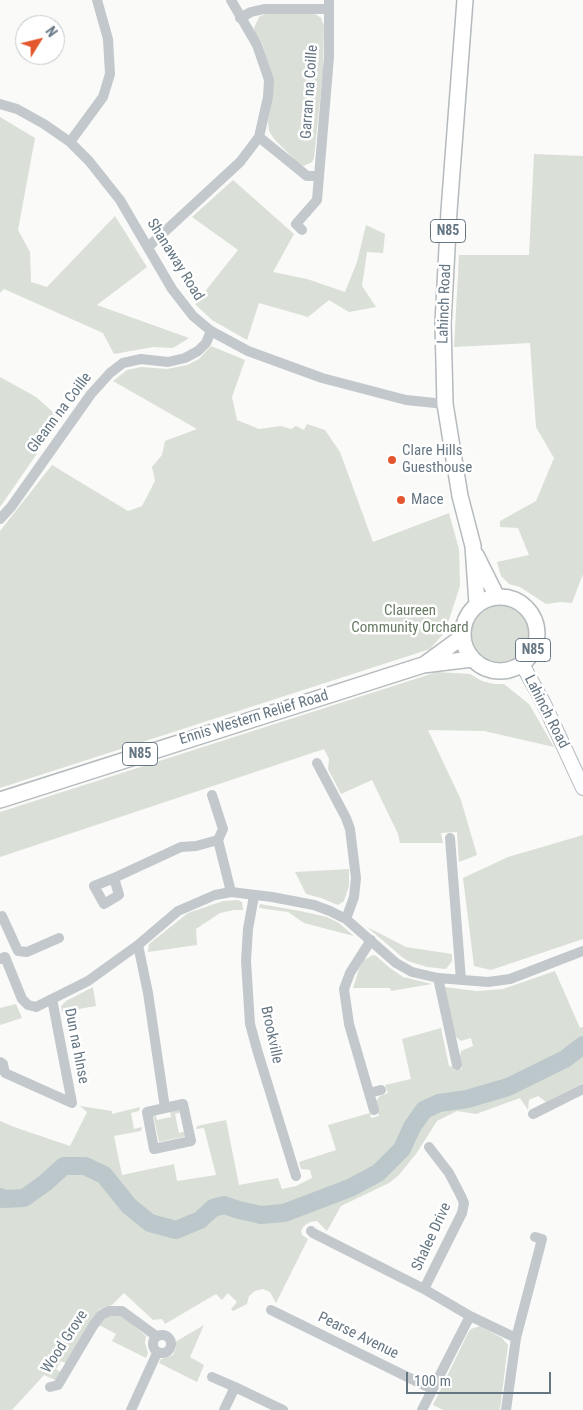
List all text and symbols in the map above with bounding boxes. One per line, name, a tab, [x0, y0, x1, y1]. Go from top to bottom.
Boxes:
north arrow	[15, 15, 65, 65]
text: N	[42, 24, 60, 40]
street label: Garran na Coille	[298, 44, 322, 140]
street label: Shanaway Road	[143, 216, 207, 304]
road number: N85	[430, 220, 466, 242]
street label: Lahinch Road	[435, 264, 455, 344]
street label: Gleann na Coille	[24, 369, 96, 457]
place label: Clare Hills Guesthouse	[402, 442, 472, 477]
marker: Clare Hills Guesthouse	[386, 454, 398, 466]
place label: Mace	[411, 491, 443, 509]
marker: Mace	[395, 494, 407, 506]
park label: Claureen Community Orchard	[351, 602, 469, 637]
road number: N85	[516, 638, 550, 662]
street label: Lahinch Road	[520, 672, 572, 752]
street label: Ennis Western Relief Road	[177, 687, 331, 749]
road number: N85	[122, 742, 158, 766]
street label: Brookville	[256, 1005, 286, 1065]
street label: Dun na hInse	[60, 1007, 92, 1085]
street label: Shalee Drive	[408, 1200, 456, 1274]
street label: Wood Grove	[38, 1307, 92, 1377]
street label: Pearse Avenue	[315, 1309, 401, 1363]
scale bar	[408, 1362, 553, 1394]
text: 100 m	[414, 1372, 451, 1390]

